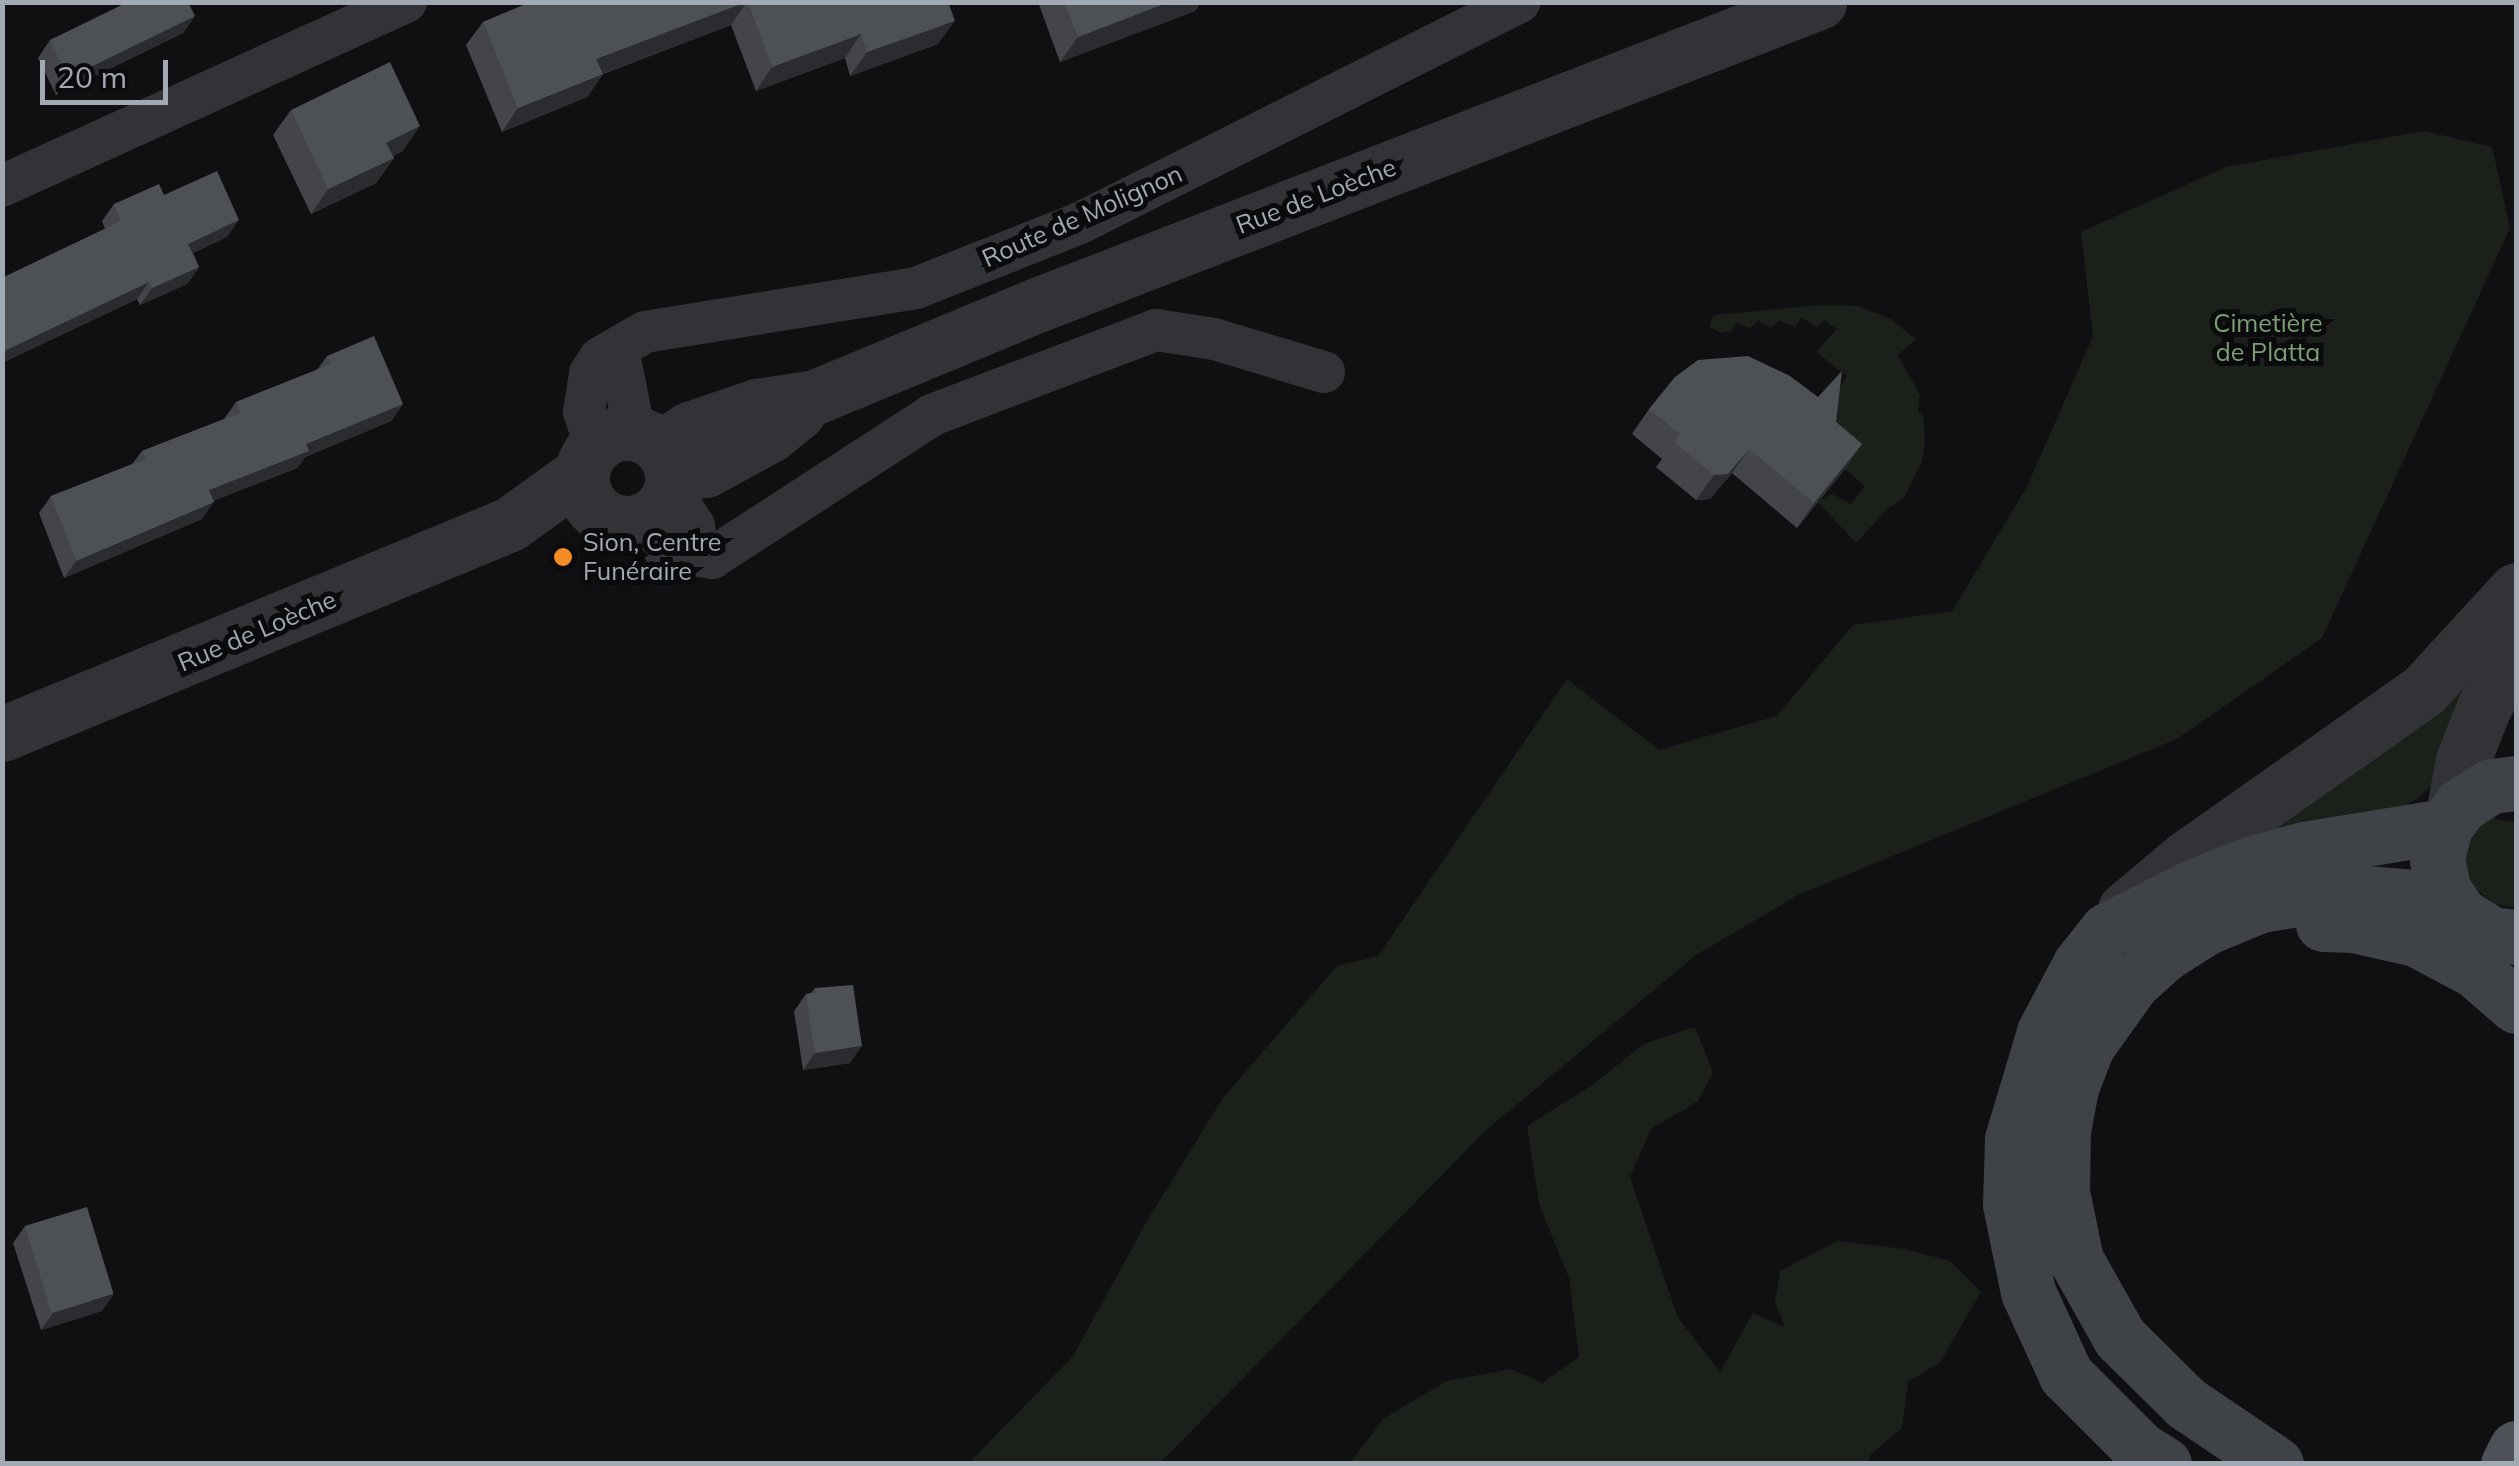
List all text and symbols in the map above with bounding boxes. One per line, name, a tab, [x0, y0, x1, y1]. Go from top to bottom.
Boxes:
scale bar	[45, 40, 172, 102]
text: 20 m	[57, 58, 127, 96]
street label: Rue de Loèche	[1232, 152, 1400, 240]
street label: Route de Molignon	[977, 158, 1187, 274]
park label: Cimetière de Platta	[2213, 309, 2323, 368]
place label: Sion, Centre Funéraire	[583, 528, 721, 587]
marker: Sion, Centre Funéraire	[552, 546, 574, 568]
street label: Rue de Loèche	[173, 584, 341, 678]

